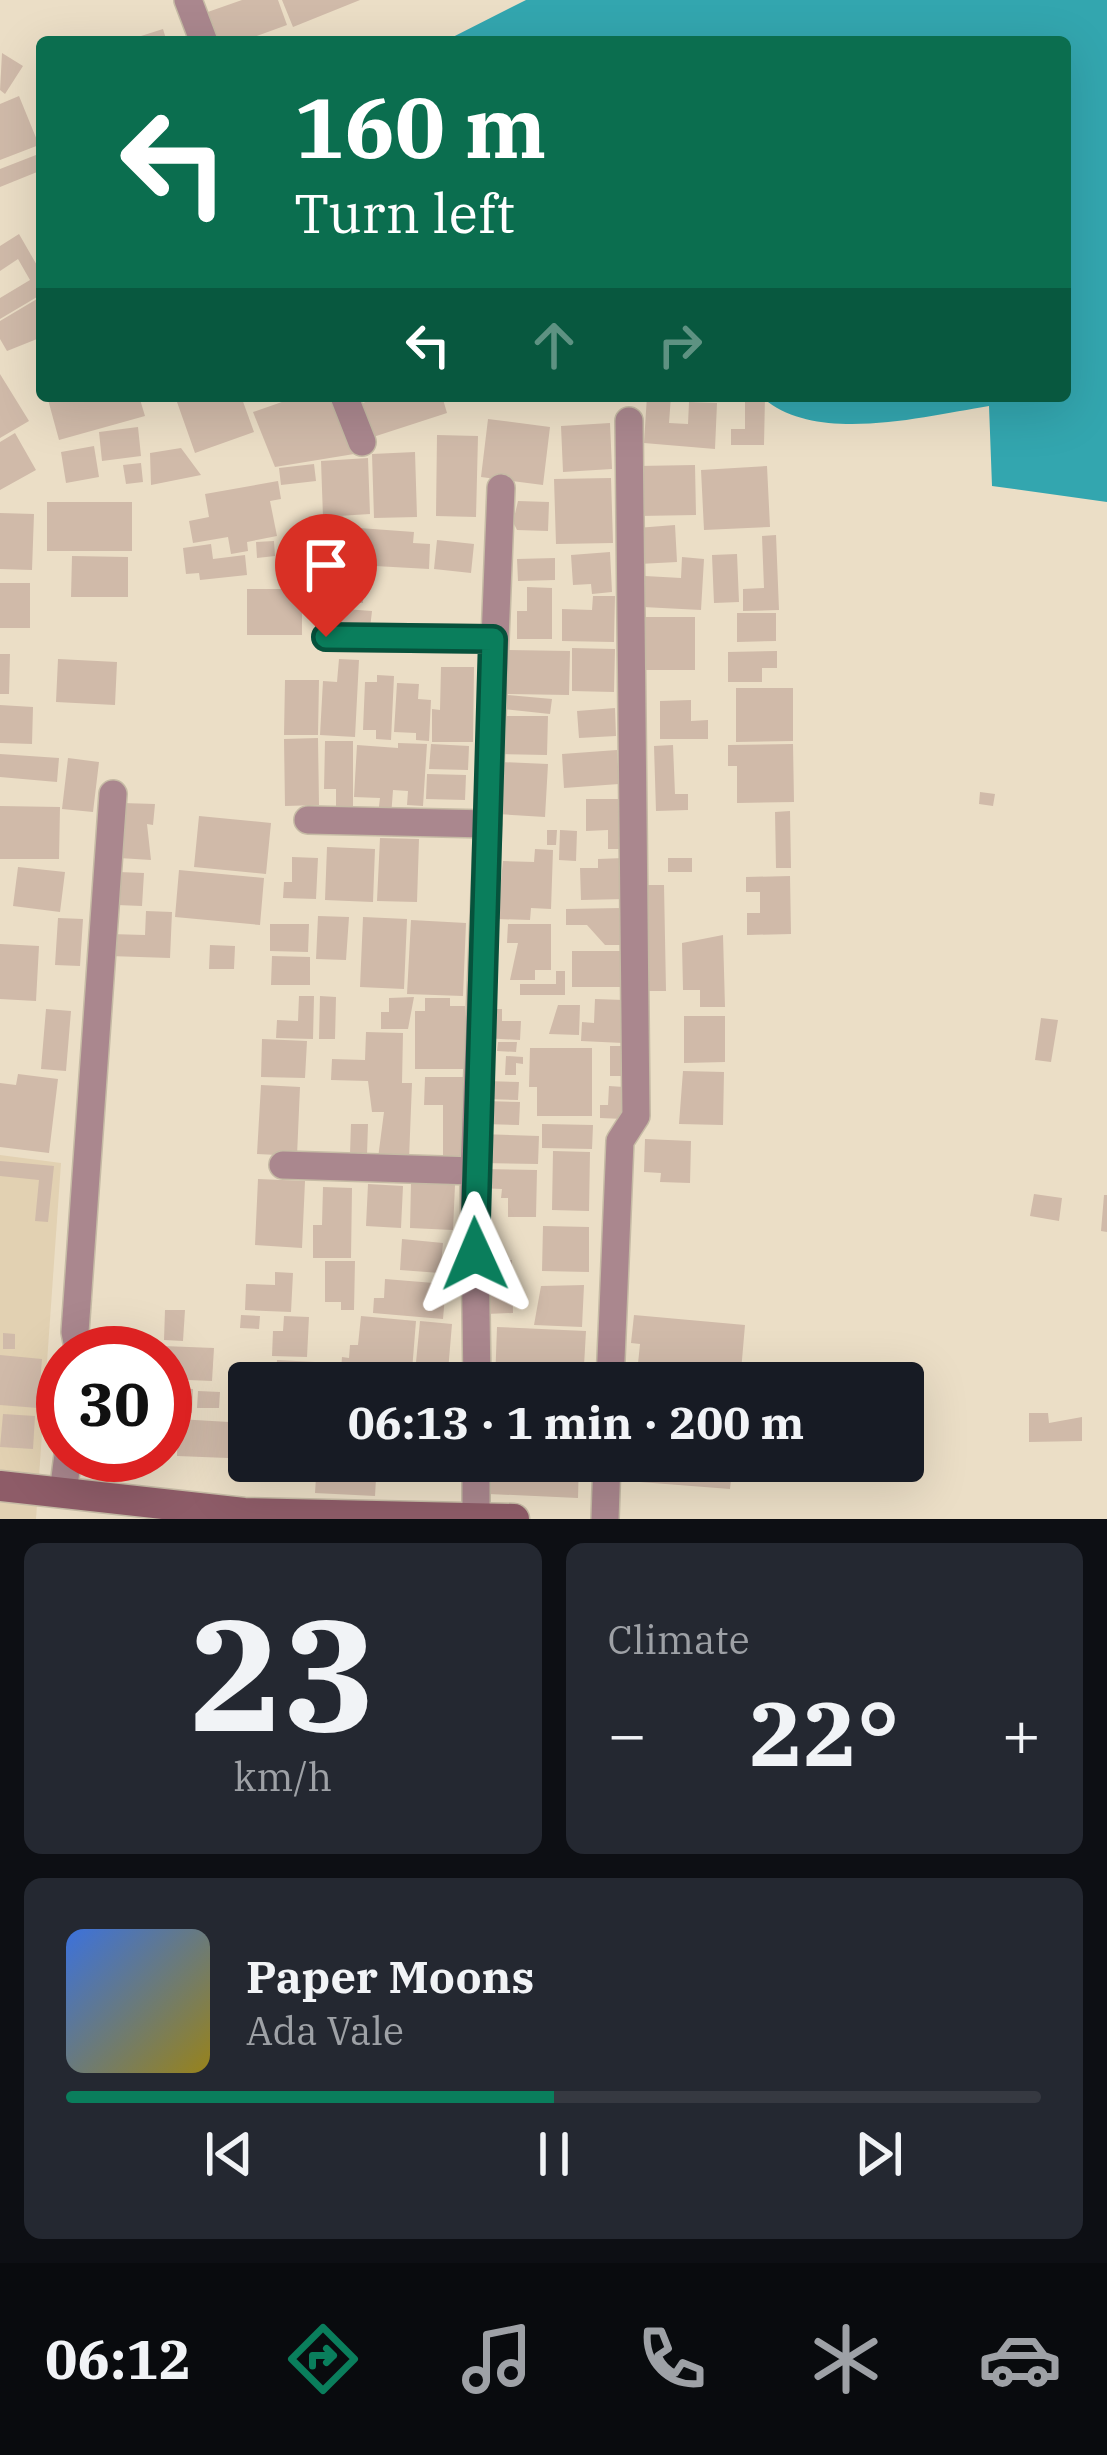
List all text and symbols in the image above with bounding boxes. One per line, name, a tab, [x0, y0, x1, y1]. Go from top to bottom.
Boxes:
text: 160 m	[294, 72, 546, 181]
icon: left	[96, 84, 252, 240]
text: Turn left	[294, 178, 515, 248]
icon: left	[395, 312, 461, 378]
icon: ahead	[521, 312, 587, 378]
icon: right	[647, 312, 713, 378]
pin	[275, 514, 377, 637]
icon: arrive	[293, 532, 359, 598]
position arrow	[412, 1191, 538, 1317]
speed limit sign: 30	[36, 1326, 192, 1482]
text: 06:13 · 1 min · 200 m	[348, 1393, 804, 1451]
text: 23	[189, 1571, 376, 1774]
text: Climate	[608, 1614, 750, 1665]
text: 22°	[749, 1674, 899, 1791]
text: −	[608, 1690, 647, 1776]
text: +	[1001, 1690, 1041, 1776]
text: km/h	[233, 1751, 332, 1802]
text: Paper Moons	[246, 1947, 534, 2005]
text: Ada Vale	[246, 2005, 404, 2056]
icon: previous	[196, 2121, 262, 2187]
icon: pause	[521, 2121, 587, 2187]
icon: next	[846, 2121, 912, 2187]
icon: directions	[281, 2317, 365, 2401]
icon: music	[455, 2317, 539, 2401]
icon: phone	[630, 2317, 714, 2401]
icon: climate	[804, 2317, 888, 2401]
icon: car	[978, 2317, 1062, 2401]
text: 06:12	[45, 2324, 191, 2394]

